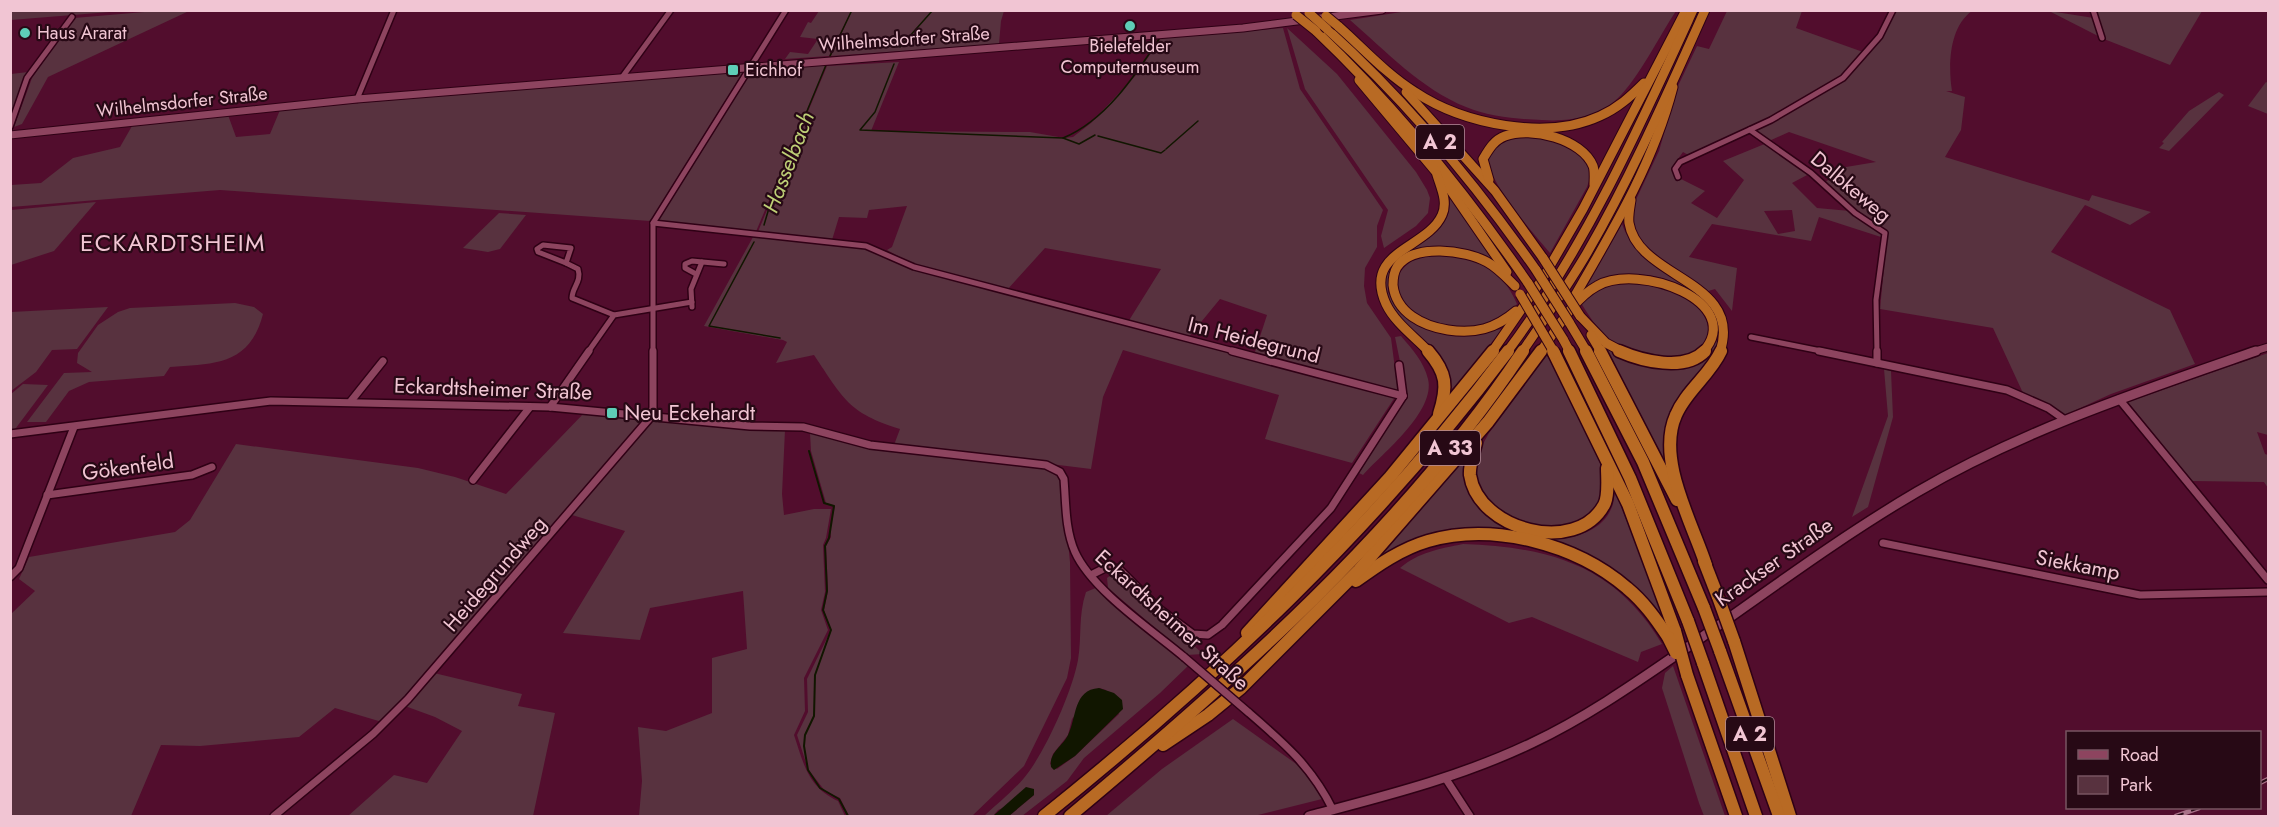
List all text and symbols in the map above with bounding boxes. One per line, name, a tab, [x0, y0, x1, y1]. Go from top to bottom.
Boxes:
marker: Bielefelder Computermuseum	[1123, 19, 1137, 33]
place label: Haus Ararat	[37, 20, 127, 46]
street label: Wilhelmsdorfer Straße	[818, 20, 990, 58]
marker: Haus Ararat	[18, 26, 32, 40]
place label: Bielefelder Computermuseum	[1060, 33, 1200, 80]
place label: Eichhof	[745, 57, 803, 83]
marker: Eichhof	[726, 63, 740, 77]
street label: Wilhelmsdorfer Straße	[95, 80, 269, 124]
water label: Hasselbach	[754, 107, 822, 217]
road number: A 2	[1416, 125, 1464, 159]
street label: Dalbkeweg	[1804, 144, 1898, 230]
district label: ECKARDTSHEIM	[80, 225, 266, 260]
street label: Im Heidegrund	[1185, 309, 1323, 371]
street label: Eckardtsheimer Straße	[393, 371, 593, 407]
place label: Neu Eckehardt	[624, 398, 755, 428]
marker: Neu Eckehardt	[605, 406, 619, 420]
road number: A 33	[1420, 431, 1480, 465]
street label: Gökenfeld	[80, 446, 176, 488]
street label: Heidegrundweg	[436, 510, 554, 638]
street label: Krackser Straße	[1709, 510, 1839, 614]
street label: Siekkamp	[2034, 542, 2122, 588]
street label: Eckardtsheimer Straße	[1088, 543, 1256, 698]
road number: A 2	[1726, 717, 1774, 751]
legend	[2066, 731, 2261, 809]
text: Road	[2120, 742, 2159, 768]
text: Park	[2120, 772, 2152, 798]

